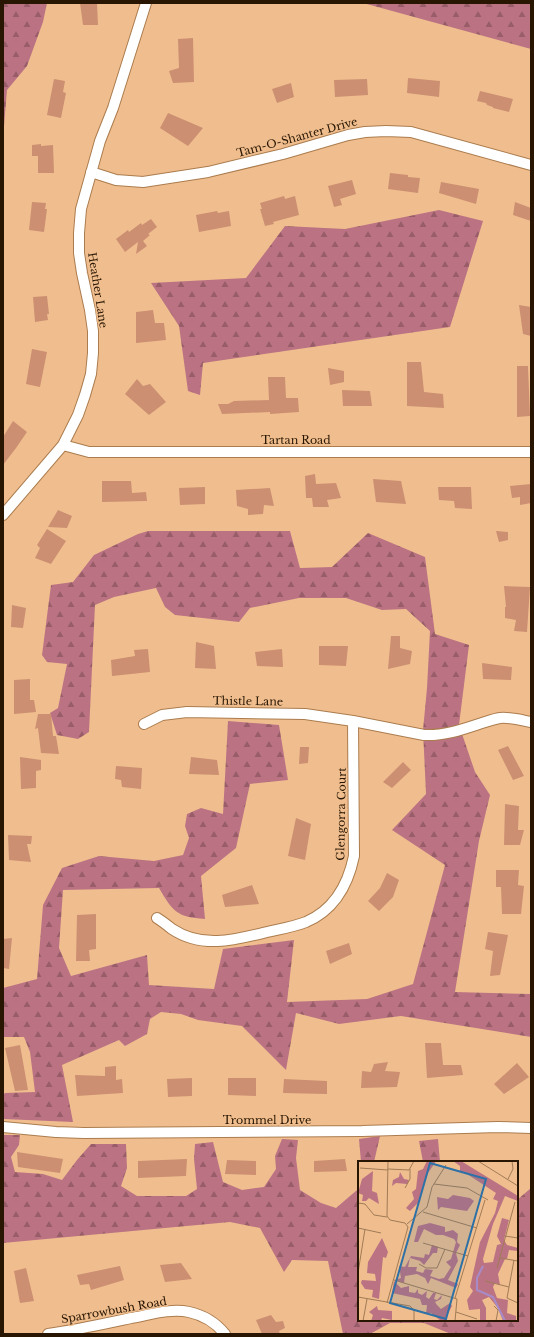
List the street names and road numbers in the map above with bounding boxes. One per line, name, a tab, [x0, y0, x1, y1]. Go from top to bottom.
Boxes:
street label: Tam-O-Shanter Drive	[235, 114, 359, 160]
street label: Heather Lane	[85, 251, 111, 329]
street label: Tartan Road	[261, 433, 331, 447]
street label: Thistle Lane	[213, 693, 283, 709]
street label: Glengorra Court	[333, 766, 349, 861]
street label: Trommel Drive	[223, 1113, 311, 1127]
street label: Sparrowbush Road	[60, 1294, 168, 1326]

